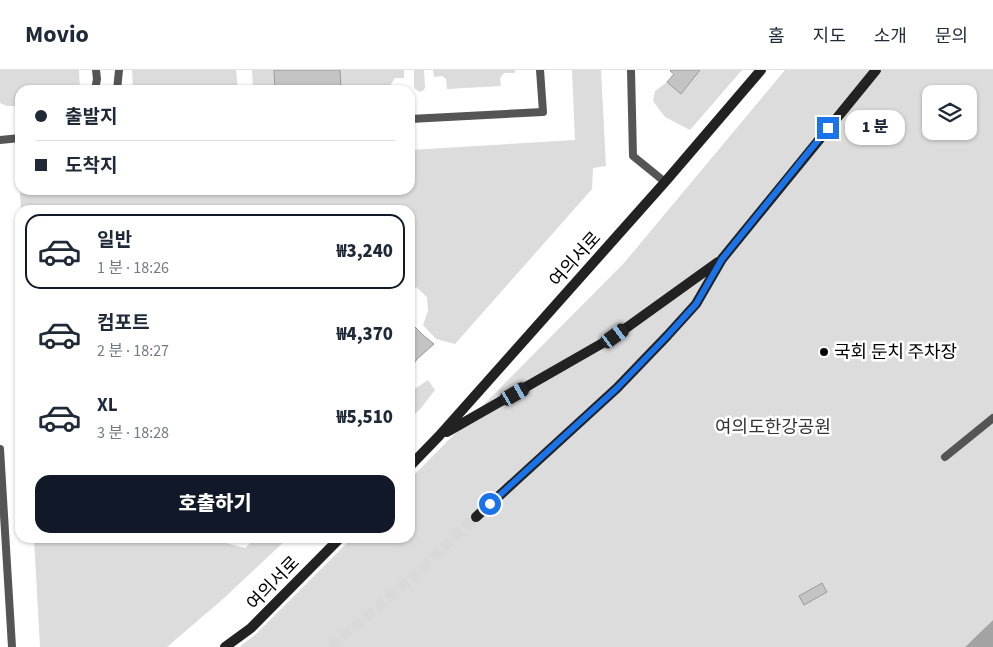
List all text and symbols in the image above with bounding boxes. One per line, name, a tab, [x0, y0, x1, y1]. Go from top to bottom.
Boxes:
text: Movio	[25, 17, 89, 52]
text: 홈	[768, 24, 785, 49]
text: 지도	[813, 24, 846, 49]
text: 소개	[874, 24, 907, 49]
text: 문의	[935, 24, 968, 49]
map controls	[922, 85, 977, 140]
button: layers	[922, 85, 977, 140]
text: 출발지	[65, 104, 117, 131]
callout: 1 분	[846, 110, 906, 146]
text: 1 분	[862, 116, 888, 138]
route end	[817, 117, 839, 139]
text: 도착지	[65, 153, 117, 180]
street label: 여의서로	[544, 226, 607, 292]
text: 일반	[97, 227, 132, 254]
icon: car	[37, 229, 82, 274]
text: ₩3,240	[336, 238, 393, 265]
text: 1 분 · 18:26	[97, 257, 169, 279]
text: 컴포트	[97, 310, 149, 337]
icon: car	[37, 312, 82, 357]
text: ₩4,370	[336, 321, 393, 348]
car	[598, 321, 631, 351]
text: 2 분 · 18:27	[97, 340, 169, 362]
place label: 국회 둔치 주차장	[834, 340, 957, 365]
marker: 국회 둔치 주차장	[818, 346, 830, 358]
car	[498, 380, 531, 408]
text: XL	[97, 392, 118, 419]
icon: car	[37, 395, 82, 440]
text: ₩5,510	[336, 404, 393, 431]
park label: 여의도한강공원	[715, 415, 831, 440]
text: 3 분 · 18:28	[97, 422, 169, 444]
button: 호출하기	[35, 475, 395, 533]
route start	[479, 493, 501, 515]
street label: 여의서로	[241, 551, 305, 616]

